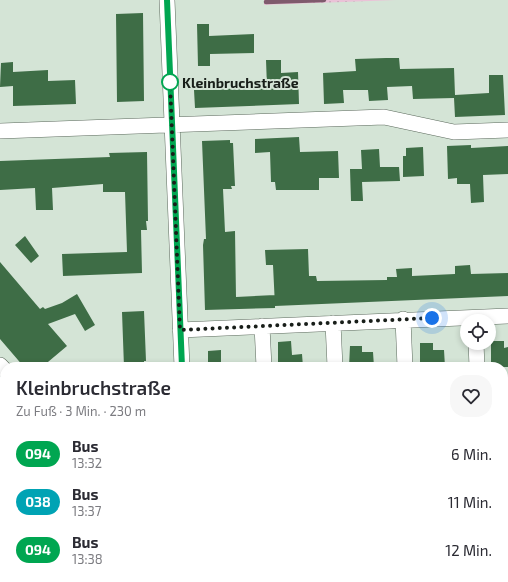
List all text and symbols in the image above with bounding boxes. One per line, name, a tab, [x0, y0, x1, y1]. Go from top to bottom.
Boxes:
marker: Kleinbruchstraße	[161, 73, 179, 91]
place label: Kleinbruchstraße	[182, 74, 299, 91]
your location	[422, 308, 442, 328]
map controls	[460, 314, 496, 350]
button: locate	[460, 314, 496, 350]
button: heart	[450, 375, 492, 417]
text: Kleinbruchstraße	[16, 376, 171, 399]
text: Zu Fuß · 3 Min. · 230 m	[16, 403, 146, 419]
text: Bus	[72, 437, 98, 455]
text: 094	[25, 445, 51, 462]
text: 6 Min.	[451, 445, 492, 463]
text: 13:32	[72, 455, 102, 471]
text: Bus	[72, 485, 98, 503]
text: 038	[25, 493, 51, 510]
text: 11 Min.	[448, 493, 492, 511]
text: 13:37	[72, 503, 101, 519]
text: Bus	[72, 533, 98, 551]
text: 094	[25, 541, 51, 558]
text: 12 Min.	[445, 541, 492, 559]
text: 13:38	[72, 551, 103, 567]

